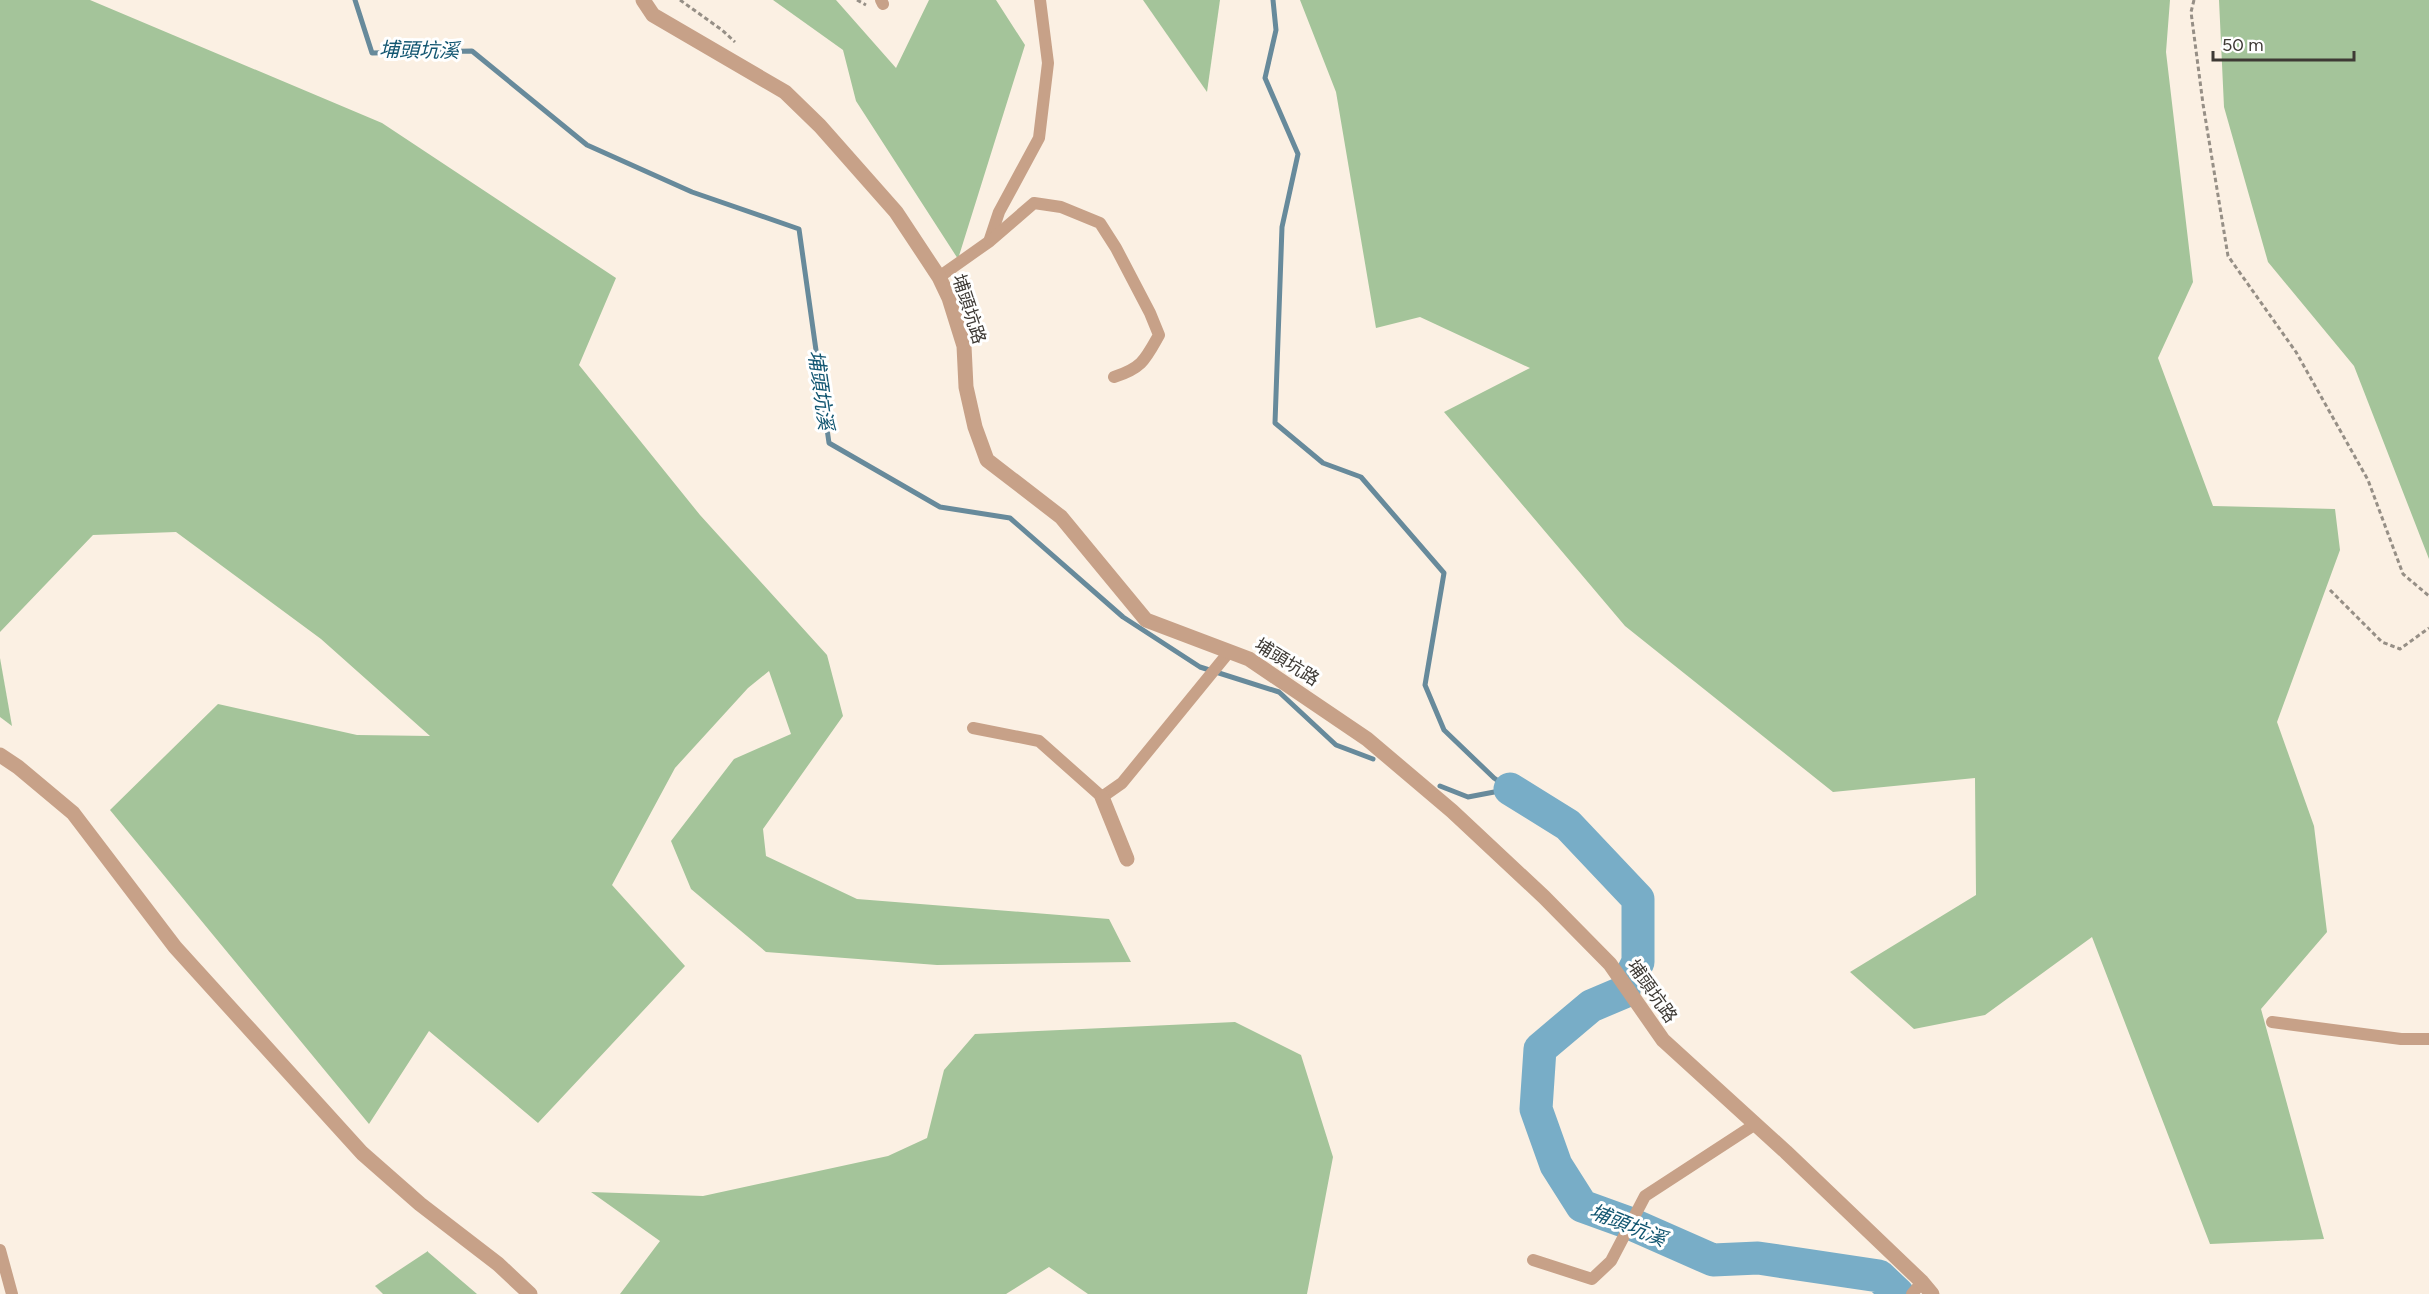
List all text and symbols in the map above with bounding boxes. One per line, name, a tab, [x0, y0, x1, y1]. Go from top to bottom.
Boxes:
scale bar	[2213, 24, 2354, 62]
text: 50 m	[2222, 34, 2264, 56]
water label: 埔頭坑溪	[379, 37, 462, 63]
street label: 埔頭坑路	[947, 271, 991, 347]
water label: 埔頭坑溪	[804, 349, 839, 434]
street label: 埔頭坑路	[1251, 634, 1323, 690]
street label: 埔頭坑路	[1622, 955, 1682, 1027]
water label: 埔頭坑溪	[1586, 1199, 1672, 1252]

